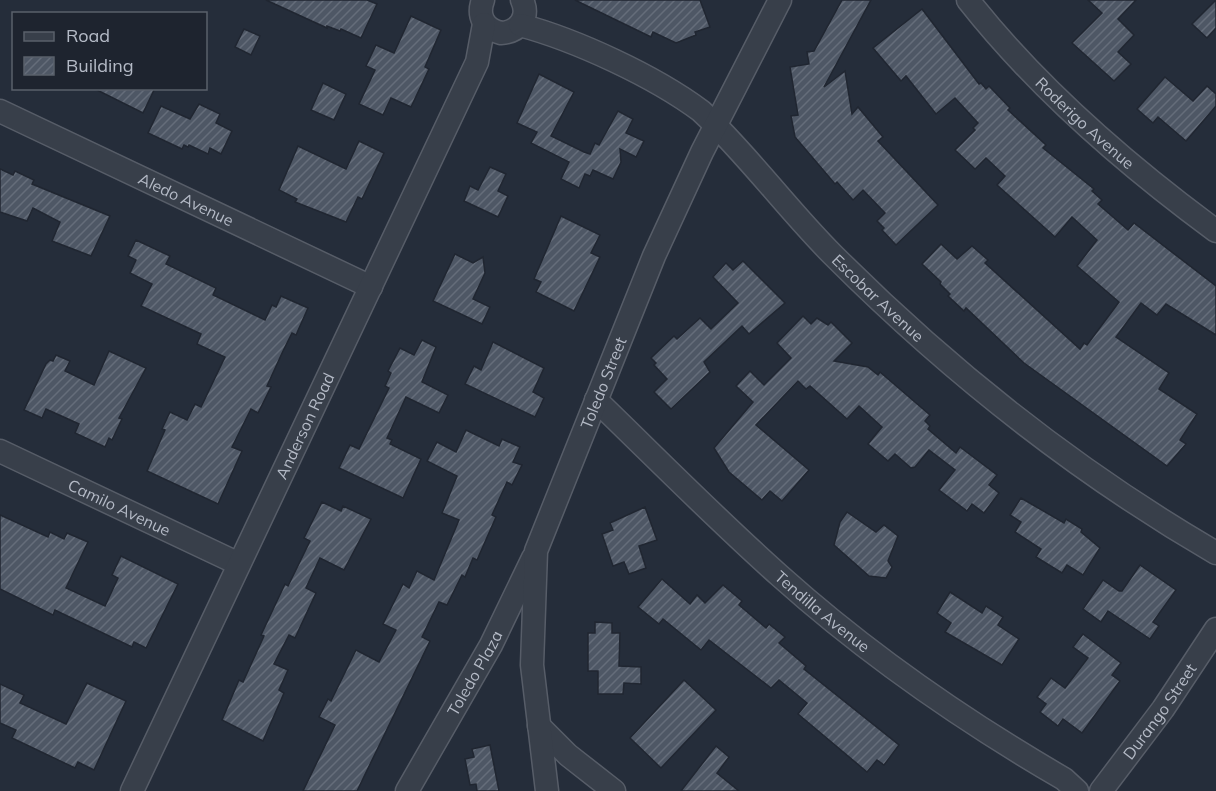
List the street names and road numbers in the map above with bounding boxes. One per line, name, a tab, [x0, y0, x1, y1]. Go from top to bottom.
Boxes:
street label: Roderigo Avenue	[1031, 73, 1138, 173]
street label: Aledo Avenue	[135, 168, 237, 230]
street label: Escobar Avenue	[828, 250, 928, 346]
street label: Toledo Street	[576, 334, 631, 432]
street label: Anderson Road	[271, 370, 338, 482]
street label: Camilo Avenue	[65, 475, 174, 540]
street label: Tendilla Avenue	[771, 566, 874, 657]
street label: Toledo Plaza	[443, 627, 506, 719]
street label: Durango Street	[1119, 659, 1201, 763]

